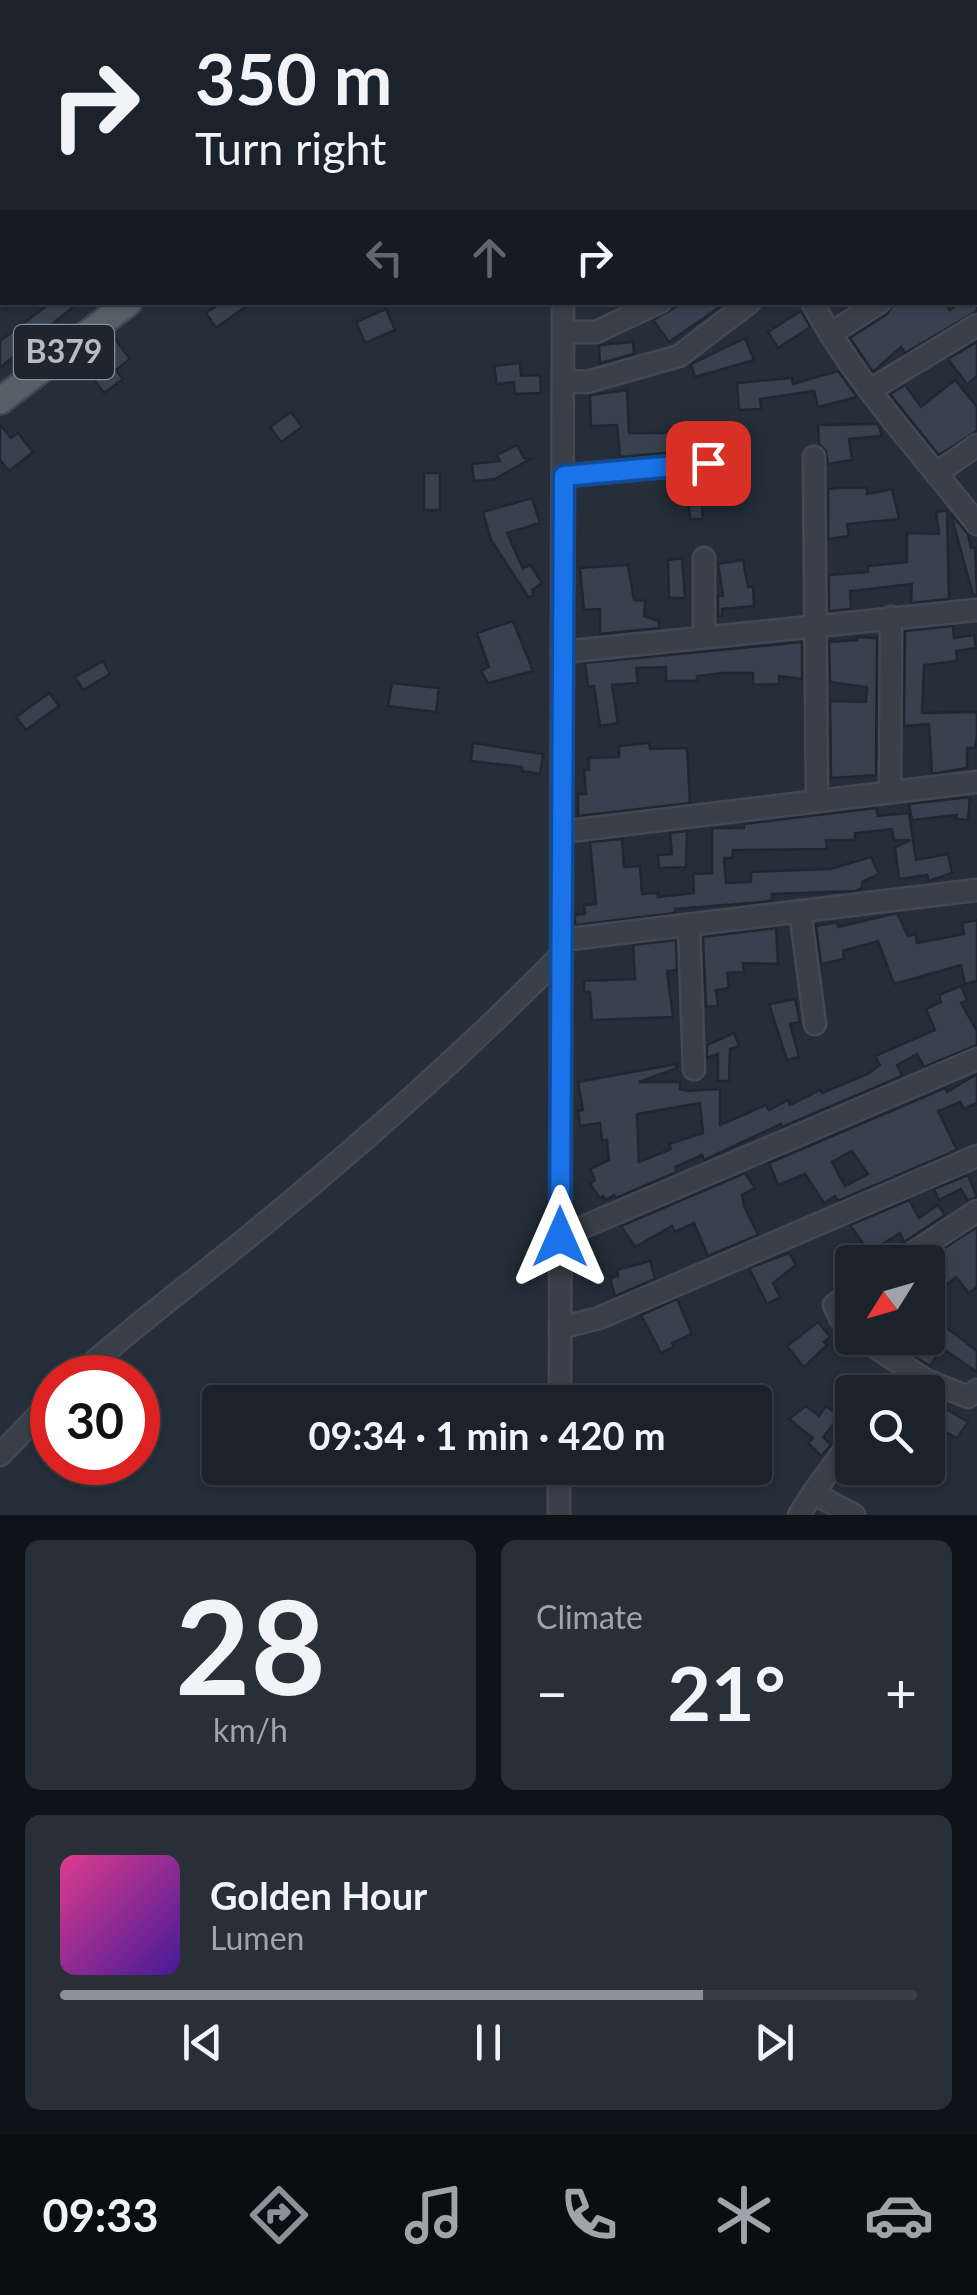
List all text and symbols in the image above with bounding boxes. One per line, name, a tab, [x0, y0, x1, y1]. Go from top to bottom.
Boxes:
text: 350 m	[195, 36, 392, 120]
icon: right	[30, 40, 160, 170]
text: Turn right	[195, 121, 386, 175]
icon: left	[357, 230, 412, 285]
icon: ahead	[462, 230, 517, 285]
icon: right	[567, 230, 622, 285]
road number: B379	[14, 325, 114, 379]
pin	[666, 421, 751, 506]
icon: arrive	[681, 436, 736, 491]
position arrow	[508, 1185, 612, 1289]
north arrow	[835, 1245, 945, 1355]
map controls	[835, 1245, 945, 1485]
speed limit sign: 30	[30, 1355, 160, 1485]
button: search	[835, 1375, 945, 1485]
text: 09:34 · 1 min · 420 m	[308, 1412, 666, 1458]
text: 28	[175, 1567, 326, 1723]
text: Climate	[536, 1597, 643, 1636]
text: 21°	[667, 1647, 786, 1737]
text: −	[536, 1659, 568, 1725]
text: +	[885, 1659, 917, 1725]
text: km/h	[213, 1710, 288, 1749]
text: Golden Hour	[210, 1872, 427, 1918]
text: Lumen	[210, 1918, 304, 1957]
icon: previous	[175, 2015, 230, 2070]
icon: pause	[461, 2015, 516, 2070]
icon: next	[747, 2015, 802, 2070]
icon: directions	[244, 2180, 314, 2250]
icon: music	[399, 2180, 469, 2250]
icon: phone	[554, 2180, 624, 2250]
icon: climate	[709, 2180, 779, 2250]
icon: car	[864, 2180, 934, 2250]
text: 09:33	[43, 2188, 159, 2242]

